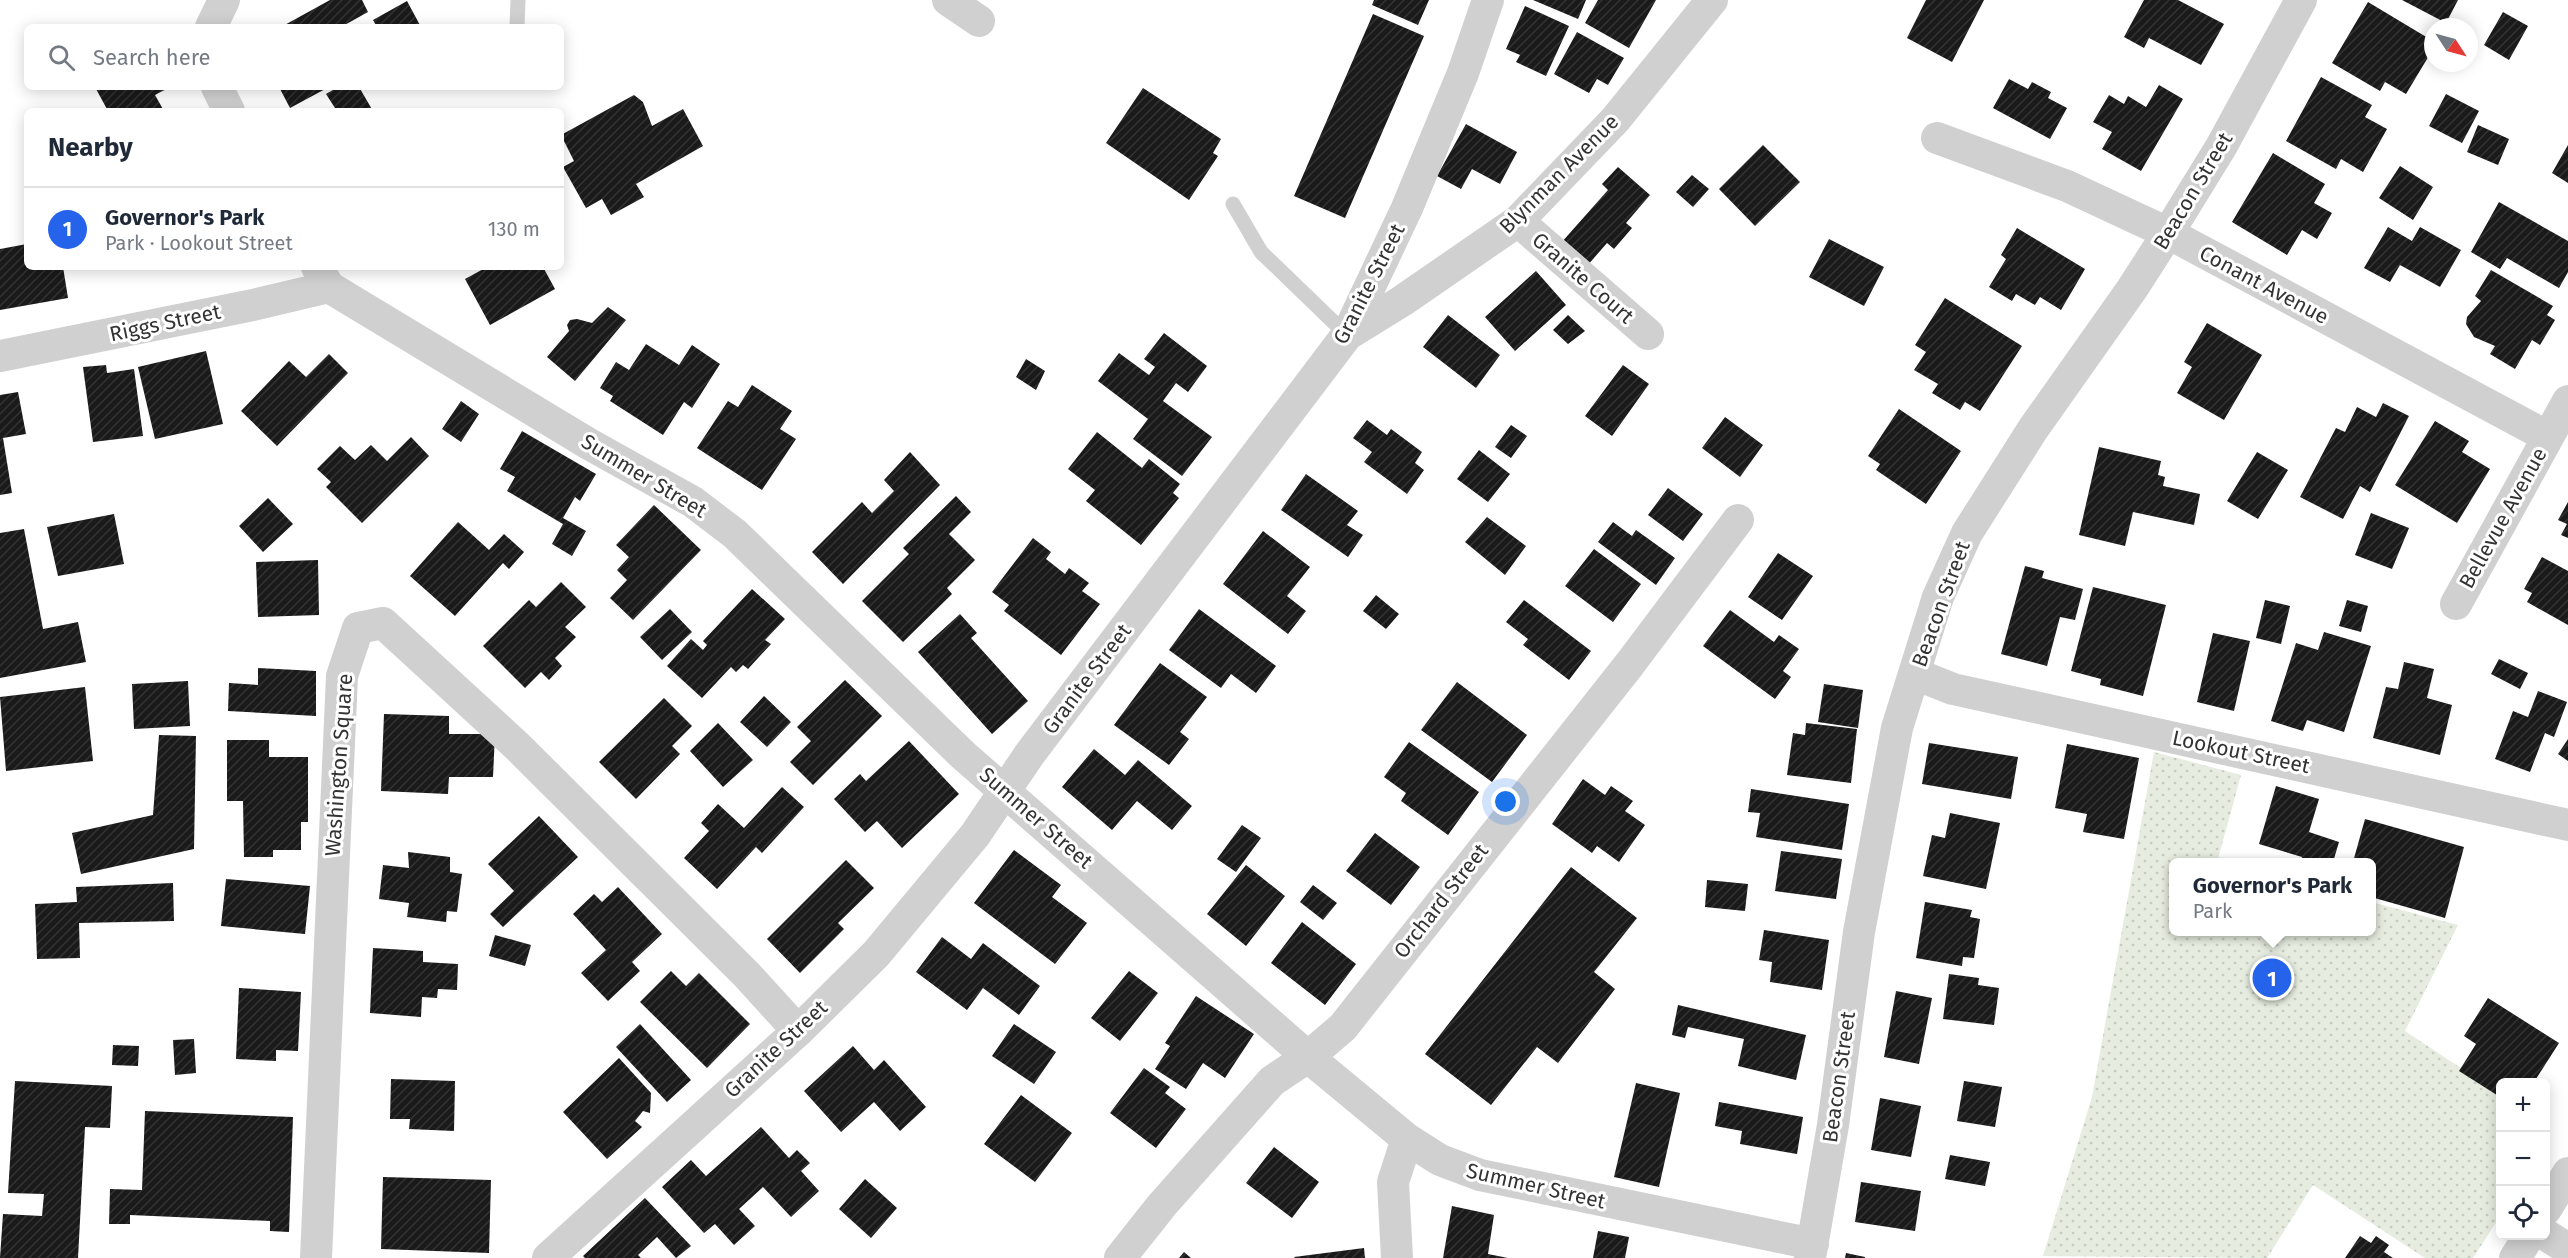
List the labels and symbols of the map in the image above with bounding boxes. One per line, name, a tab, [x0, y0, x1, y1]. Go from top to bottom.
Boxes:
north arrow	[2424, 18, 2478, 72]
street label: Blynman Avenue	[1494, 109, 1624, 239]
street label: Beacon Street	[2148, 127, 2238, 254]
street label: Granite Street	[1328, 219, 1411, 348]
street label: Granite Court	[1527, 227, 1639, 329]
street label: Conant Avenue	[2195, 240, 2333, 330]
street label: Riggs Street	[107, 298, 223, 347]
street label: Summer Street	[577, 428, 712, 524]
street label: Bellevue Avenue	[2454, 443, 2552, 593]
street label: Beacon Street	[1906, 537, 1976, 671]
street label: Granite Street	[1037, 618, 1137, 739]
street label: Washington Square	[320, 673, 358, 857]
street label: Lookout Street	[2170, 725, 2312, 779]
street label: Summer Street	[974, 762, 1098, 875]
your location	[1491, 787, 1520, 816]
street label: Orchard Street	[1388, 838, 1494, 964]
pin: 1	[2252, 956, 2292, 1000]
street label: Granite Street	[719, 994, 833, 1103]
street label: Beacon Street	[1817, 1009, 1861, 1144]
street label: Summer Street	[1464, 1157, 1608, 1215]

